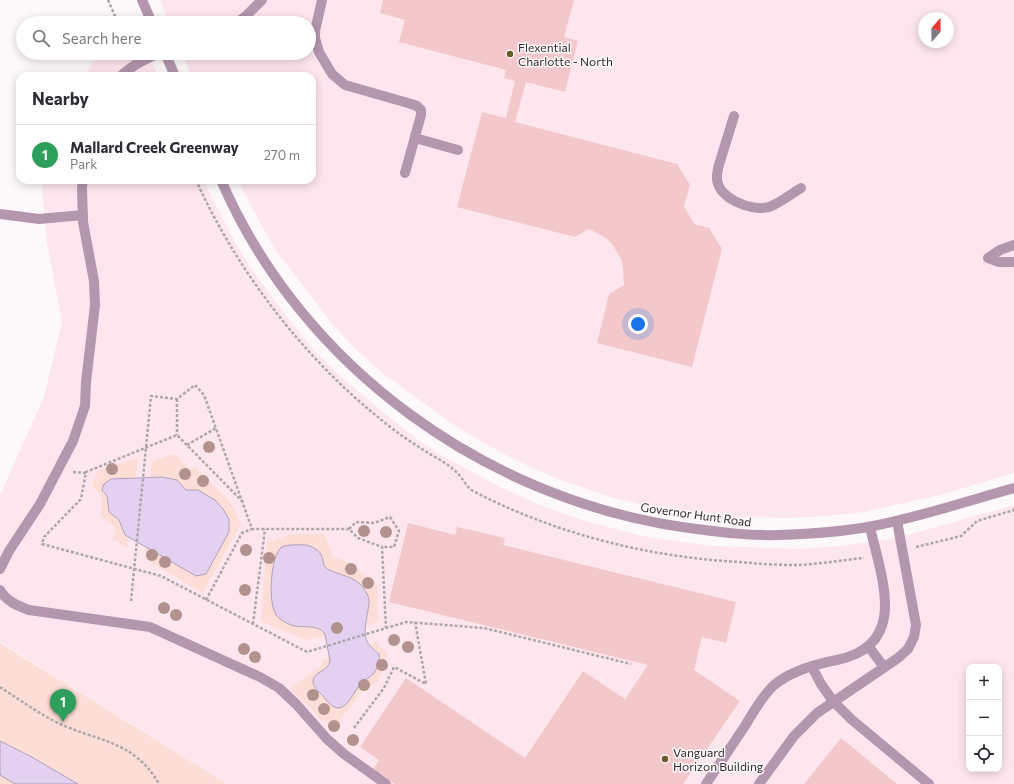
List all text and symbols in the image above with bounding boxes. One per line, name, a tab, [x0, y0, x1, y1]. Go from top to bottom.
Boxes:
north arrow	[918, 12, 954, 48]
search box	[16, 16, 316, 60]
icon: search	[30, 27, 52, 49]
text: Search here	[62, 29, 141, 47]
place label: Flexential Charlotte - North	[518, 40, 613, 68]
marker: Flexential Charlotte - North	[505, 49, 515, 59]
text: Nearby	[32, 88, 89, 109]
text: Mallard Creek Greenway	[70, 138, 239, 156]
text: 1	[42, 147, 48, 163]
text: 270 m	[264, 147, 300, 163]
text: Park	[70, 156, 97, 172]
your location	[628, 314, 648, 334]
street label: Governor Hunt Road	[640, 499, 752, 529]
map controls	[966, 664, 1002, 772]
button: +	[966, 664, 1002, 700]
pin: 1	[50, 689, 76, 722]
button: −	[966, 700, 1002, 736]
button: locate	[966, 736, 1002, 772]
place label: Vanguard Horizon Building	[673, 745, 764, 773]
marker: Vanguard Horizon Building	[660, 754, 670, 764]

